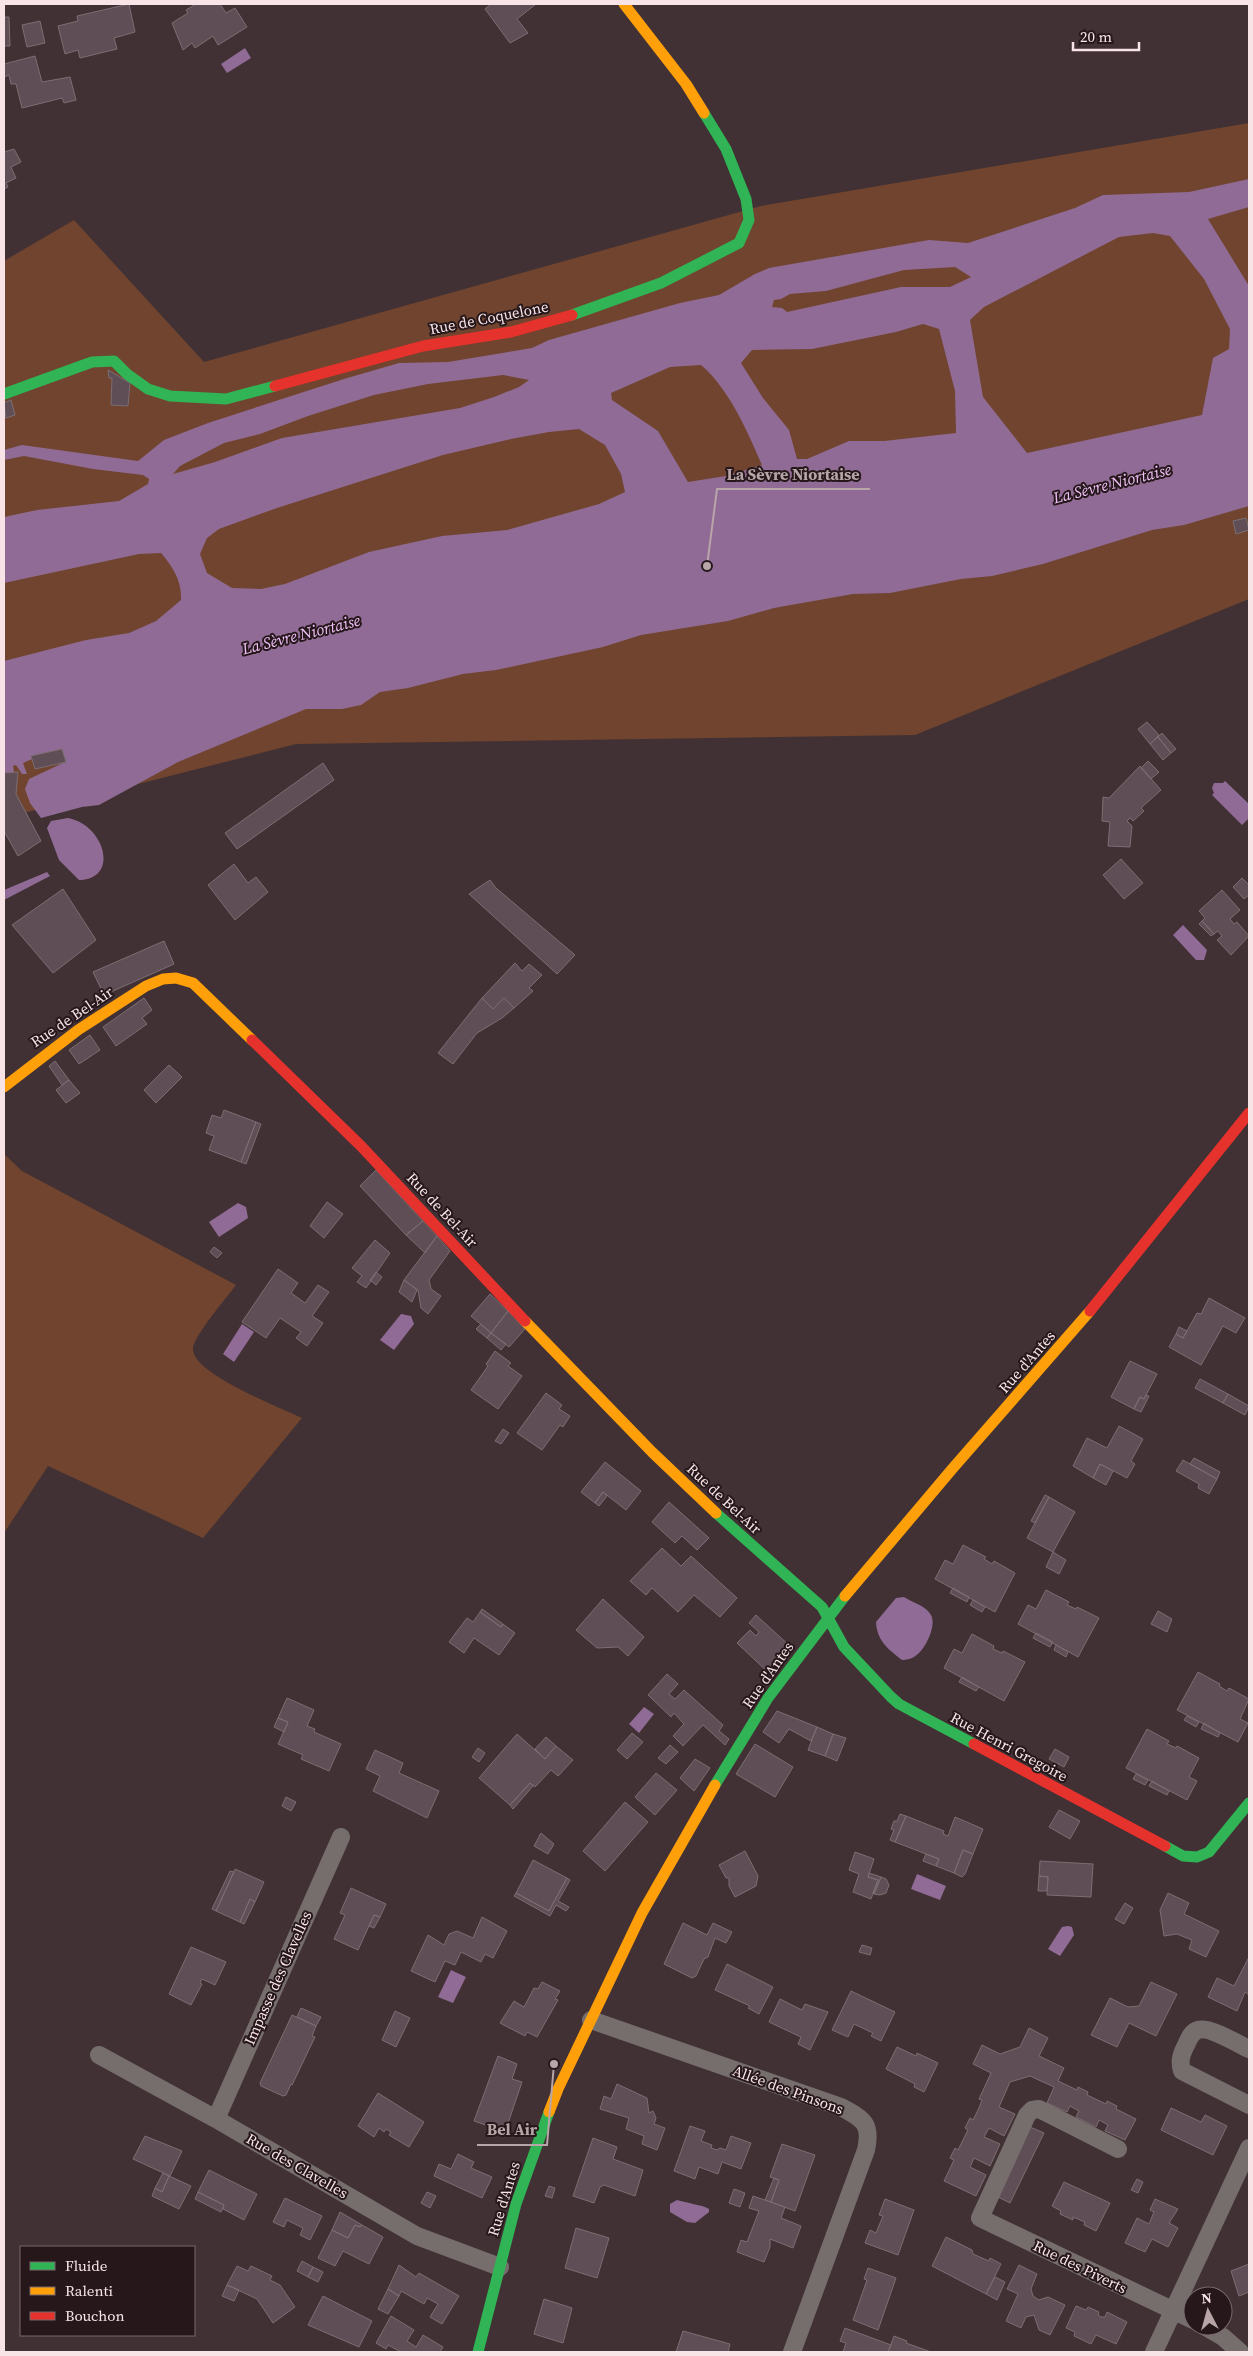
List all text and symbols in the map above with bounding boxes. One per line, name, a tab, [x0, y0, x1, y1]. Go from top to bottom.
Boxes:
scale bar	[1073, 20, 1139, 52]
text: 20 m	[1080, 26, 1112, 47]
street label: Rue de Coquelone	[428, 296, 550, 339]
callout: La Sèvre Niortaise	[717, 458, 870, 489]
water label: La Sèvre Niortaise	[1050, 458, 1174, 509]
text: La Sèvre Niortaise	[726, 463, 860, 485]
water label: La Sèvre Niortaise	[239, 609, 363, 660]
street label: Rue de Bel-Air	[26, 981, 118, 1052]
street label: Rue de Bel-Air	[402, 1168, 483, 1252]
street label: Rue d'Antes	[993, 1326, 1060, 1398]
street label: Rue de Bel-Air	[682, 1458, 767, 1539]
street label: Rue d'Antes	[737, 1637, 798, 1712]
street label: Rue Henri Gregoire	[947, 1707, 1072, 1787]
street label: Impasse des Clavelles	[239, 1907, 317, 2048]
street label: Allée des Pinsons	[730, 2060, 847, 2119]
callout: Bel Air	[477, 2114, 547, 2145]
text: Bel Air	[487, 2118, 538, 2140]
street label: Rue des Clavelles	[242, 2128, 352, 2203]
street label: Rue d'Antes	[482, 2159, 525, 2239]
street label: Rue des Piverts	[1030, 2235, 1131, 2298]
legend	[20, 2246, 195, 2336]
text: Fluide	[65, 2255, 108, 2276]
text: Ralenti	[65, 2280, 113, 2301]
north arrow	[1183, 2286, 1233, 2336]
text: N	[1201, 2288, 1213, 2309]
text: Bouchon	[65, 2305, 125, 2326]

